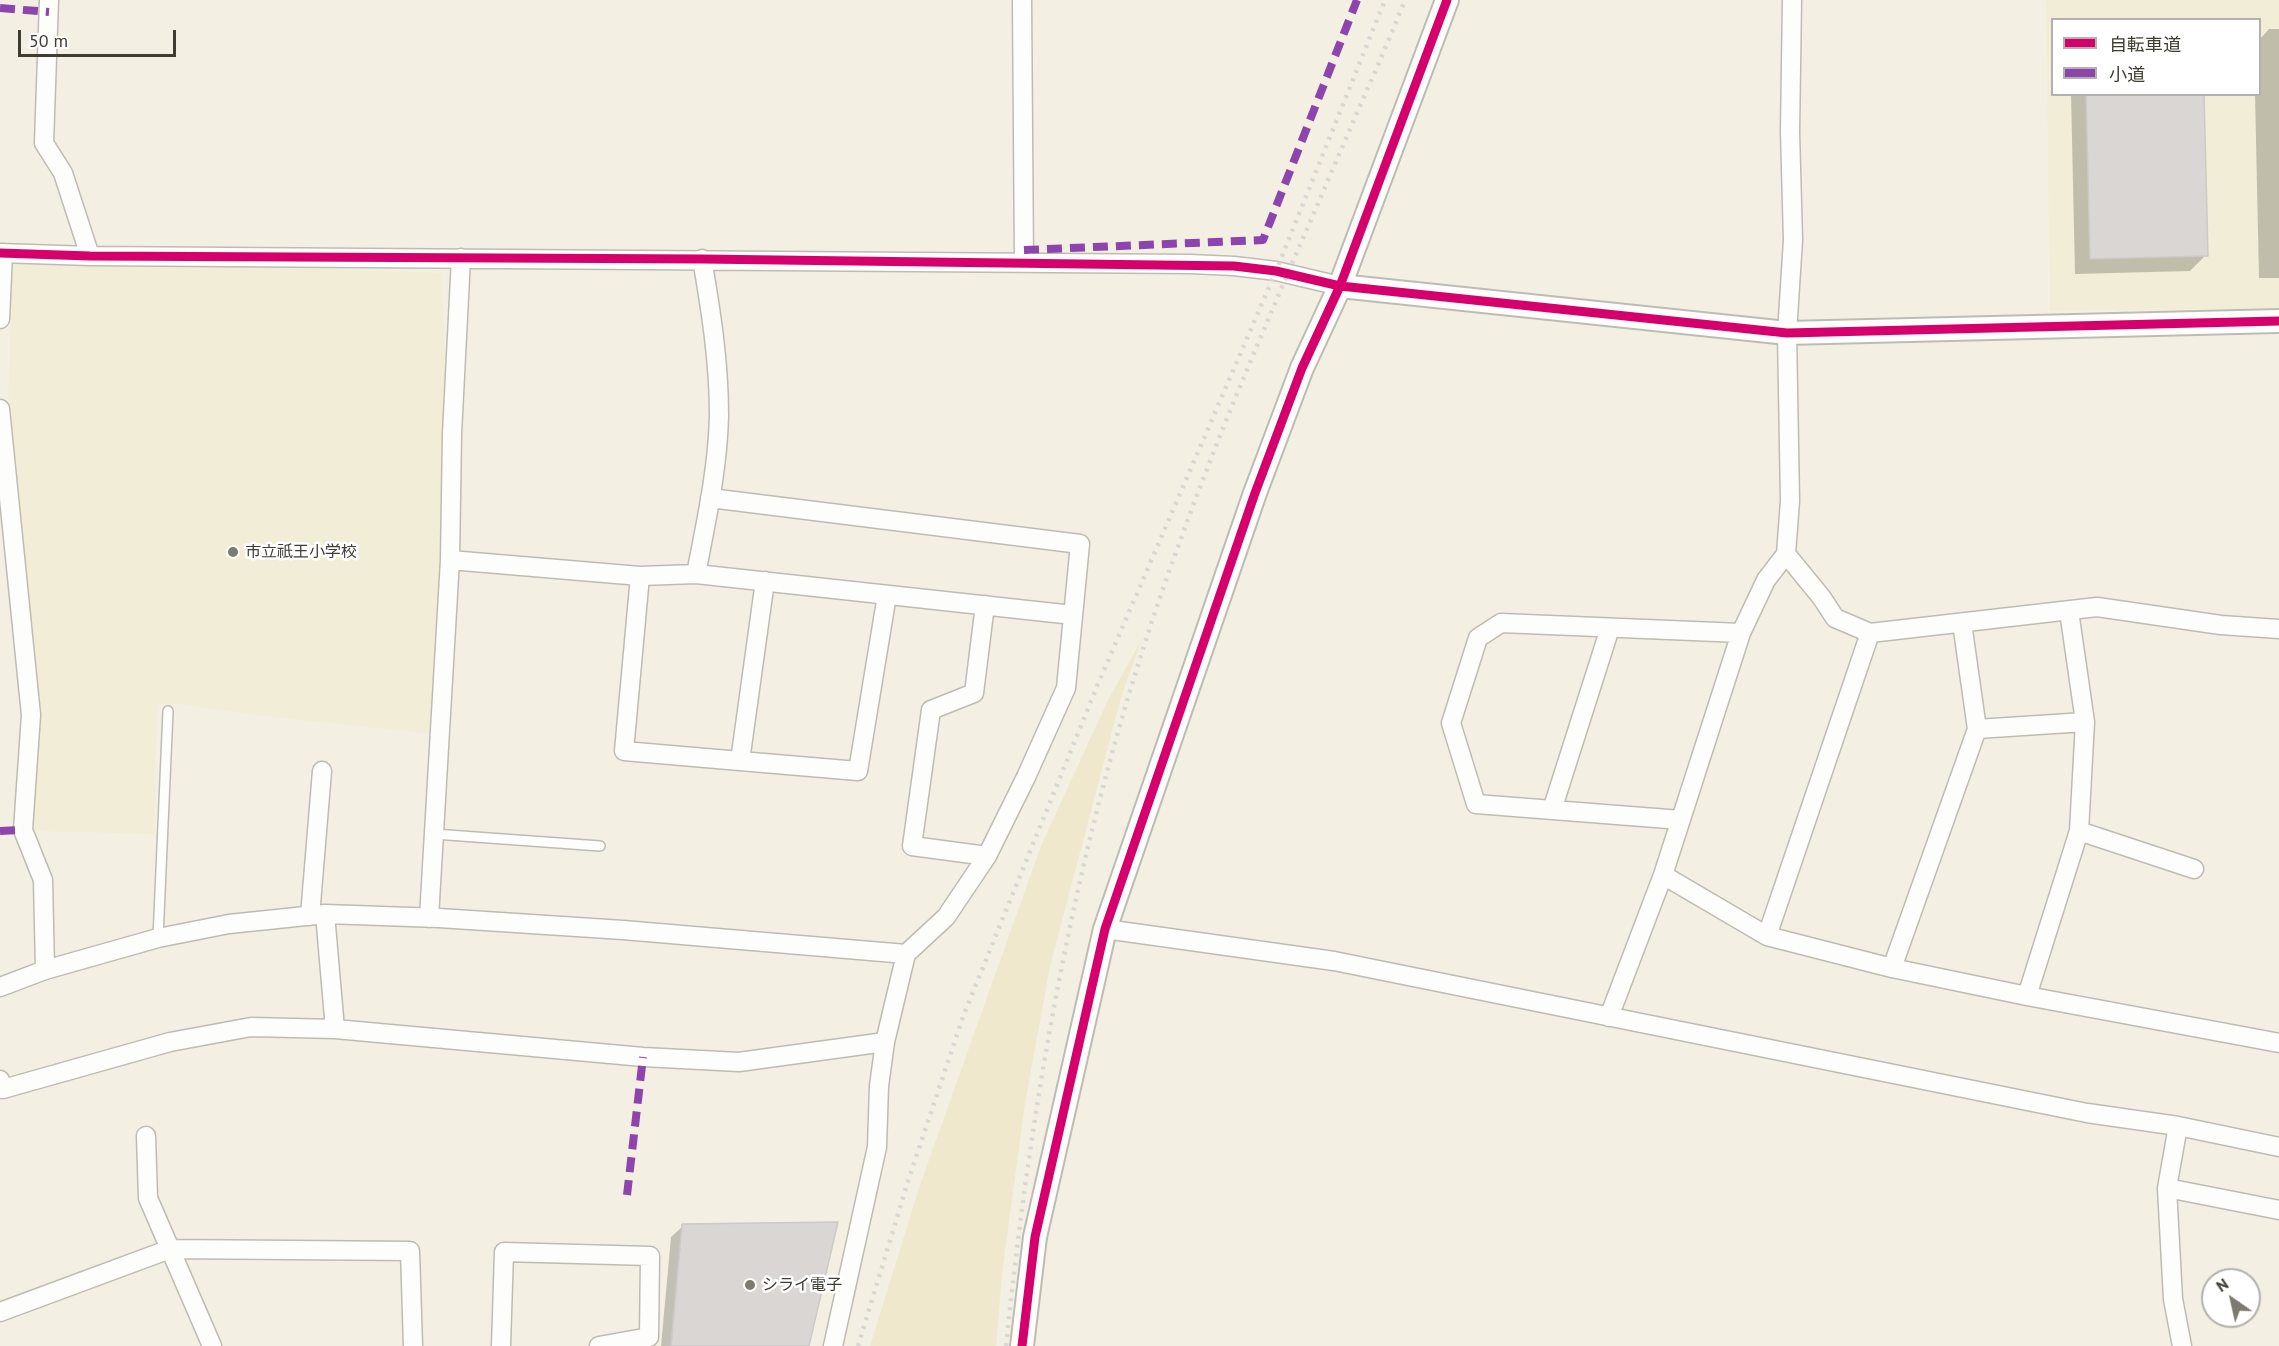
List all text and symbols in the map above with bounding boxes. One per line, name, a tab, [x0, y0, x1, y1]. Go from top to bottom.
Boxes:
scale bar	[21, 18, 178, 56]
legend	[2051, 18, 2261, 96]
text: 50 m	[29, 29, 68, 52]
text: 自転車道	[2109, 33, 2181, 56]
text: 小道	[2109, 63, 2145, 86]
place label: 市立祇王小学校	[245, 542, 357, 562]
marker: 市立祇王小学校	[226, 545, 240, 559]
north arrow	[2201, 1268, 2261, 1328]
text: N	[2212, 1274, 2232, 1296]
place label: シライ電子	[762, 1275, 842, 1295]
marker: シライ電子	[743, 1278, 757, 1292]

